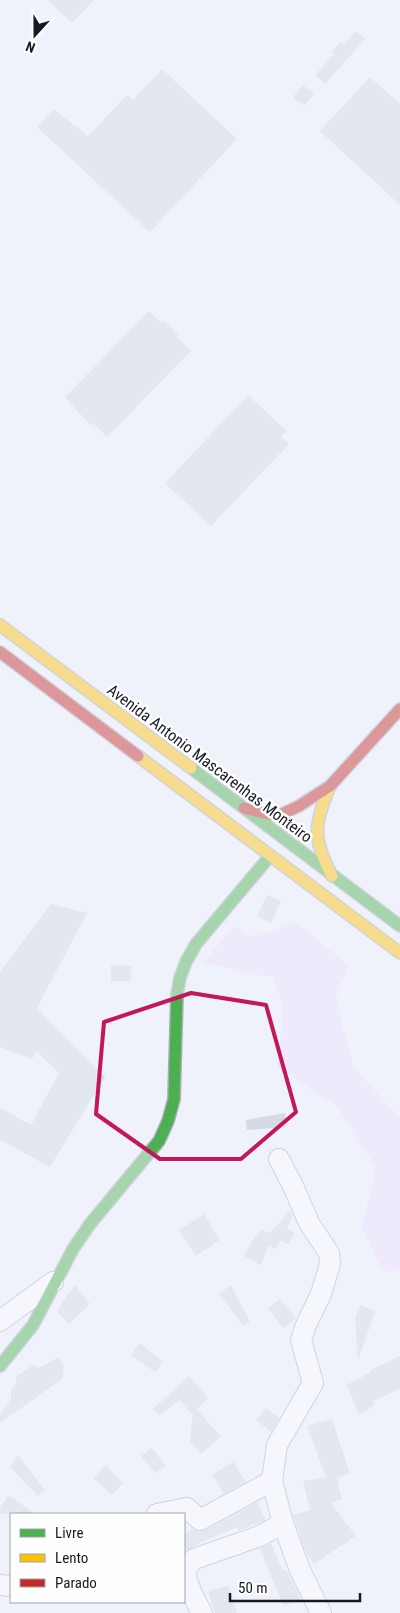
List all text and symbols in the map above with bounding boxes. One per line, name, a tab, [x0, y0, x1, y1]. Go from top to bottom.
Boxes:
north arrow	[10, 10, 60, 60]
text: N	[23, 38, 37, 56]
street label: Avenida Antonio Mascarenhas Monteiro	[104, 680, 316, 847]
legend	[10, 1513, 185, 1603]
text: Livre	[55, 1524, 83, 1542]
text: Lento	[55, 1549, 88, 1567]
scale bar	[230, 1570, 360, 1602]
text: Parado	[55, 1574, 97, 1592]
text: 50 m	[238, 1579, 268, 1597]

